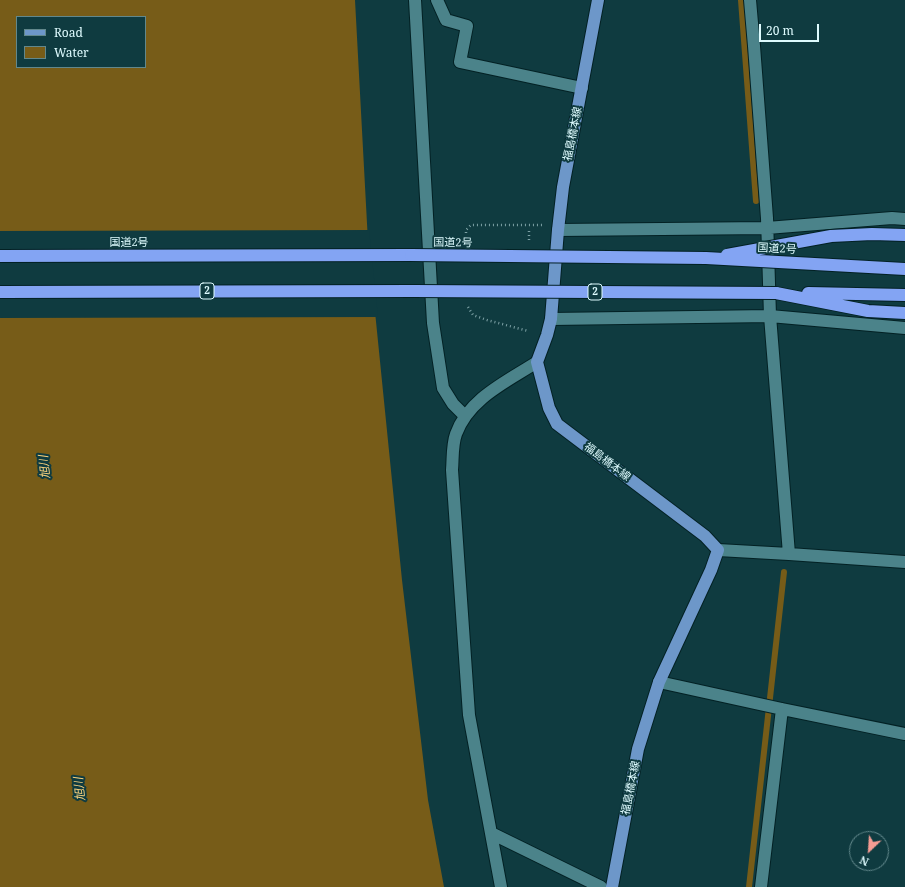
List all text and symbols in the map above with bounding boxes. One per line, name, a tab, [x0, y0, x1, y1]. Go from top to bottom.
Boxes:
legend	[16, 16, 146, 68]
scale bar	[761, 16, 821, 42]
text: 20 m	[766, 22, 794, 39]
text: Road	[54, 24, 83, 41]
text: Water	[54, 44, 89, 61]
street label: 福島橋本線	[561, 106, 585, 162]
street label: 国道2号	[109, 236, 149, 250]
street label: 国道2号	[433, 236, 473, 250]
street label: 国道2号	[757, 241, 797, 257]
road number: 2	[200, 283, 214, 299]
road number: 2	[588, 284, 602, 300]
street label: 福島橋本線	[581, 440, 633, 484]
water label: 旭川	[37, 454, 53, 480]
street label: 福島橋本線	[619, 760, 643, 816]
water label: 旭川	[72, 776, 88, 802]
north arrow	[849, 831, 889, 871]
text: N	[857, 853, 871, 870]

